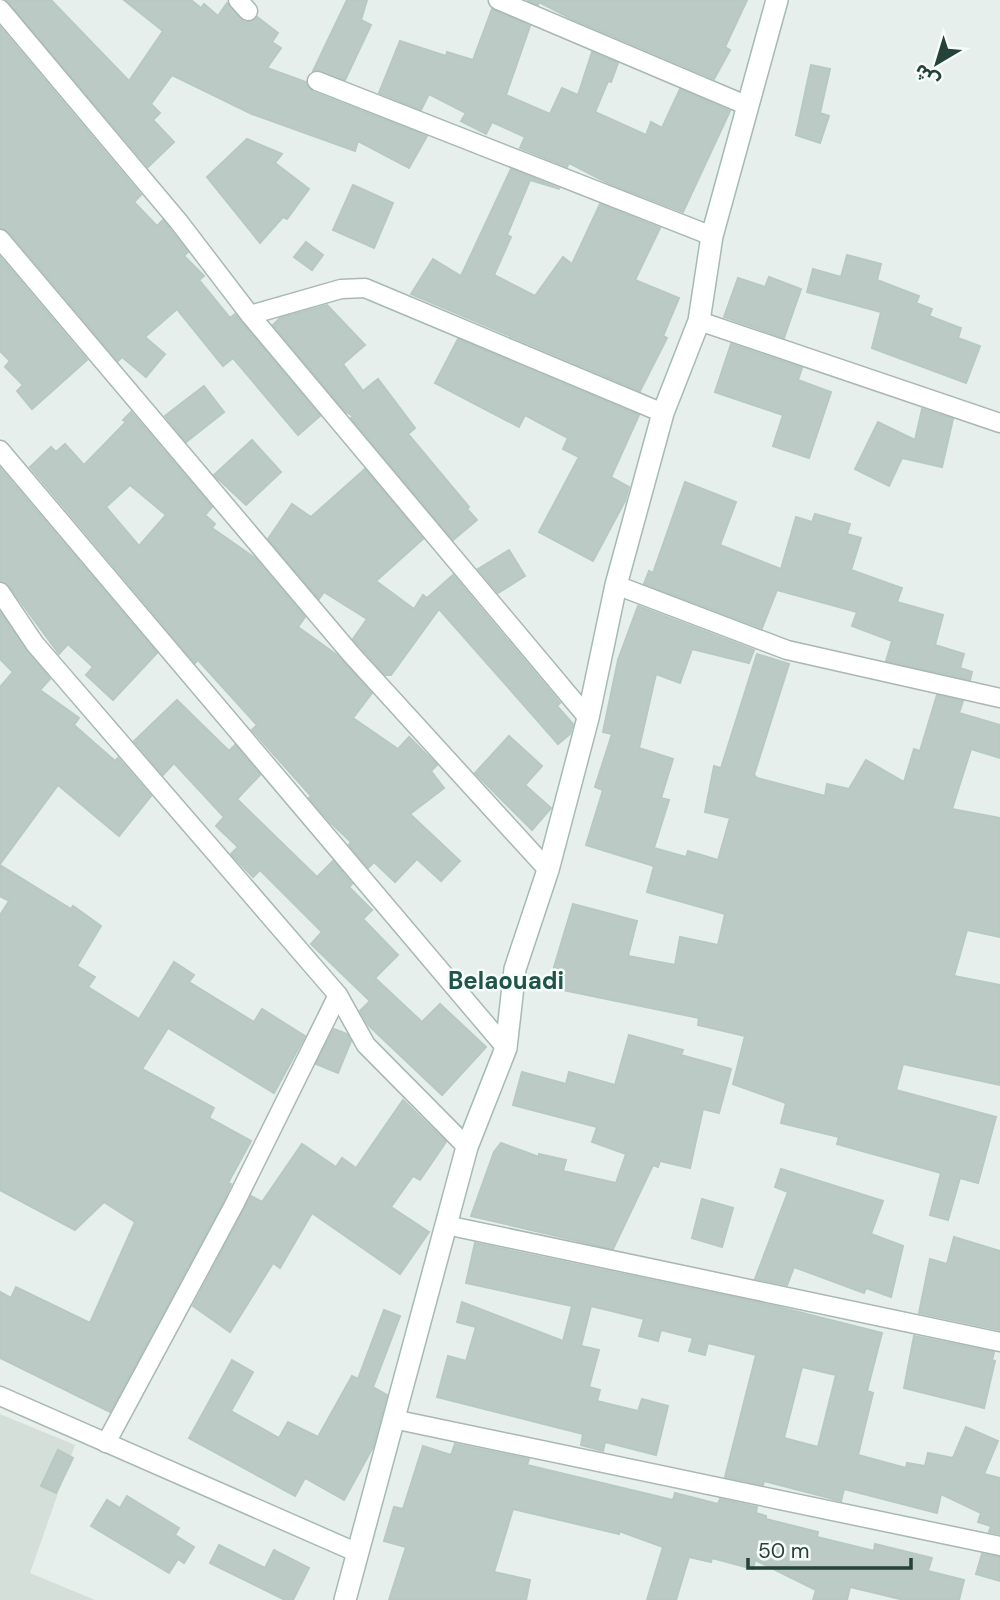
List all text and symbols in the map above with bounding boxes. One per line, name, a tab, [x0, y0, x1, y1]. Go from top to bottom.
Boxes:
north arrow	[902, 28, 972, 98]
text: ش	[909, 58, 945, 94]
district label: Belaouadi	[448, 965, 564, 996]
scale bar	[748, 1526, 911, 1570]
text: 50 m	[758, 1537, 809, 1565]

